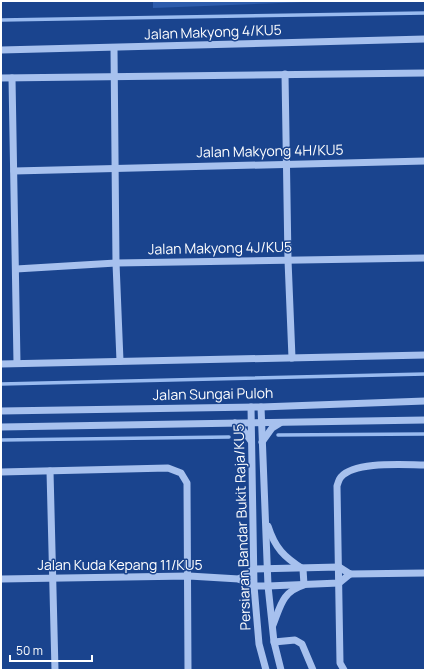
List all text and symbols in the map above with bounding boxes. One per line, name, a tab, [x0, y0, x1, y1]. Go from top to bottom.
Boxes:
street label: Jalan Makyong 4/KU5	[144, 20, 282, 43]
street label: Jalan Makyong 4H/KU5	[196, 140, 344, 161]
street label: Jalan Makyong 4J/KU5	[148, 237, 292, 258]
street label: Jalan Sungai Puloh	[153, 383, 273, 404]
street label: Persiaran Bandar Bukit Raja/KU5	[228, 423, 255, 631]
street label: Jalan Kuda Kepang 11/KU5	[37, 555, 203, 574]
scale bar	[10, 637, 92, 663]
text: 50 m	[16, 642, 43, 659]

